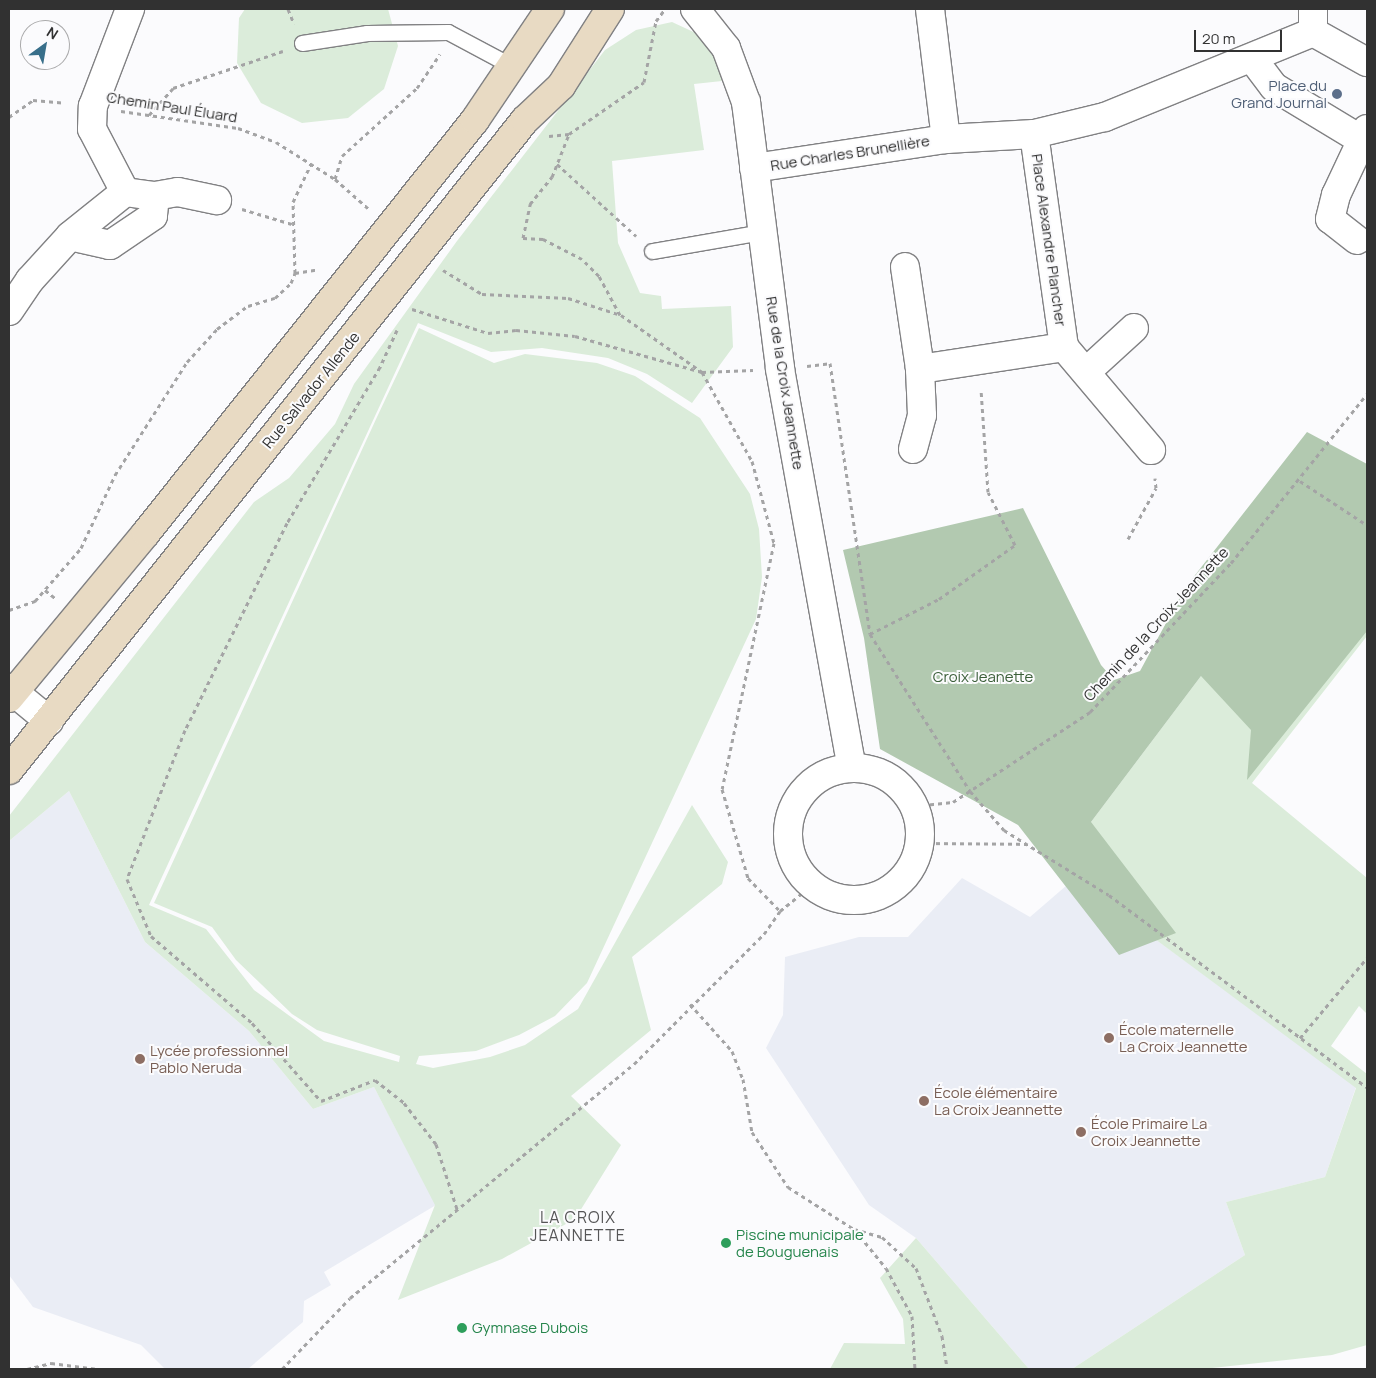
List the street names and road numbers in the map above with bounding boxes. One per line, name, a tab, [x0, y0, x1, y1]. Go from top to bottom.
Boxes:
street label: Chemin Paul Éluard	[105, 88, 239, 126]
street label: Rue Charles Brunellière	[769, 132, 931, 174]
street label: Place Alexandre Plancher	[1028, 153, 1070, 327]
street label: Rue de la Croix Jeannette	[762, 295, 808, 471]
street label: Rue Salvador Allende	[259, 328, 363, 452]
street label: Chemin de la Croix-Jeannette	[1080, 543, 1232, 705]

